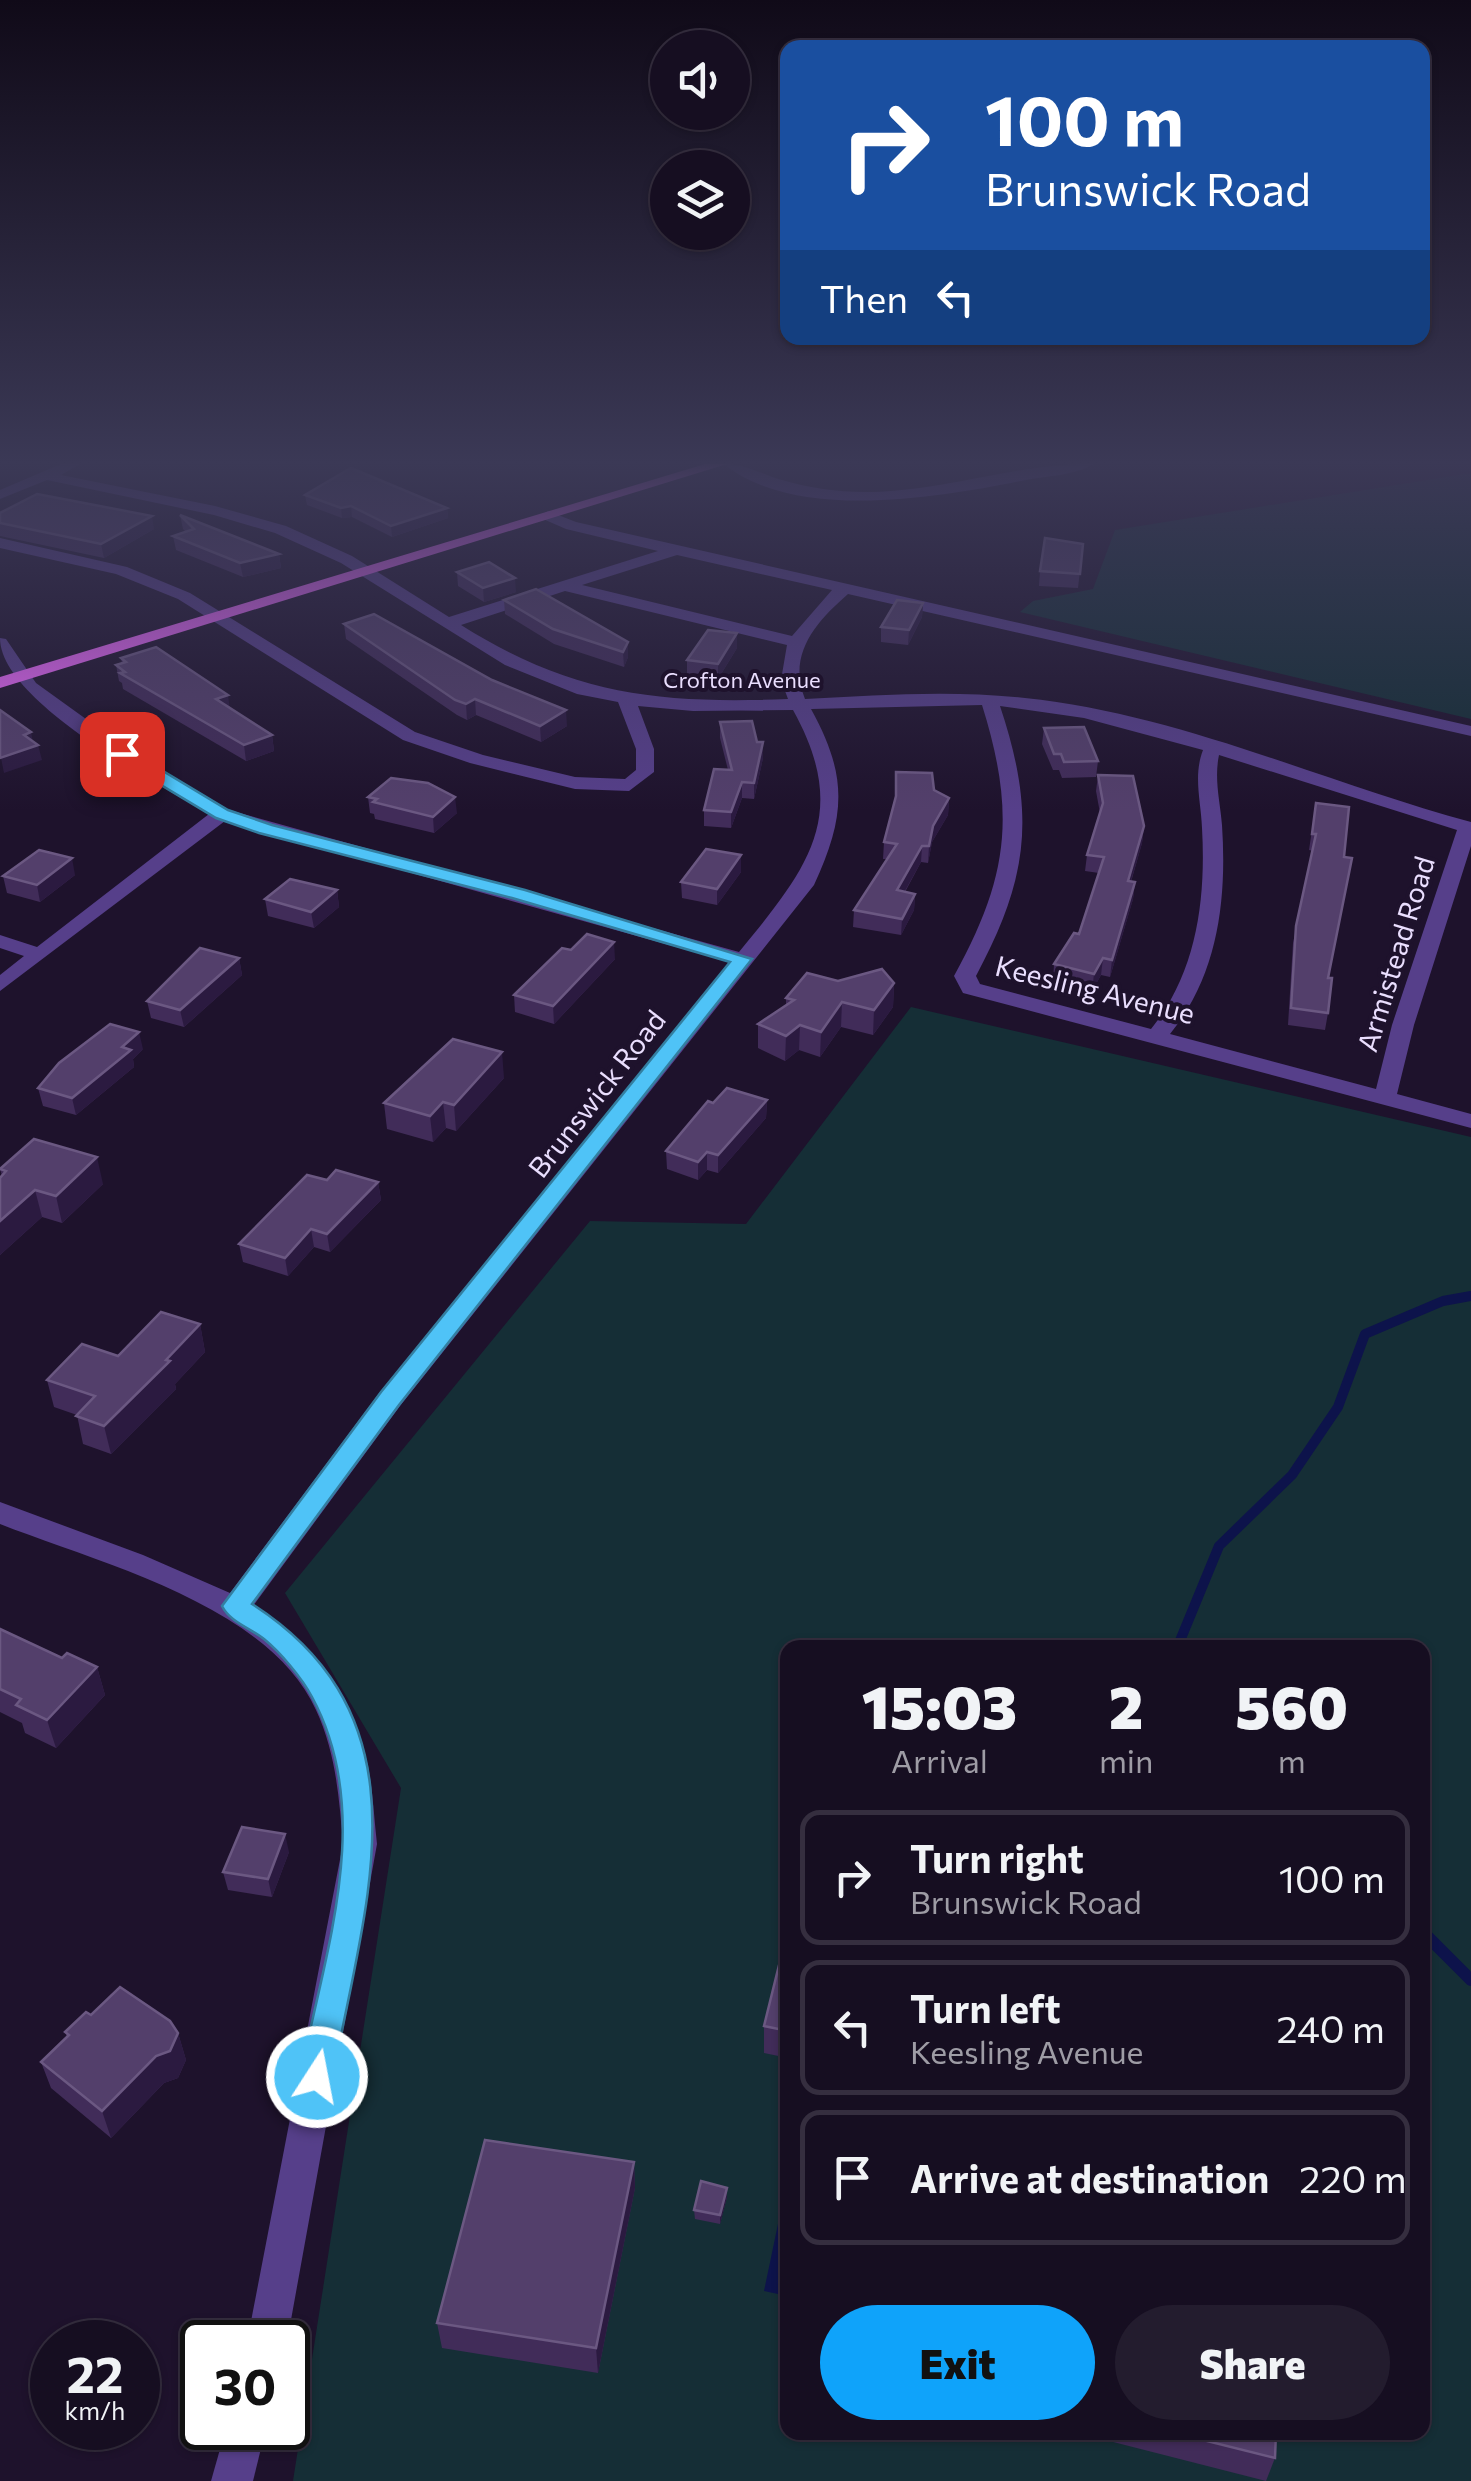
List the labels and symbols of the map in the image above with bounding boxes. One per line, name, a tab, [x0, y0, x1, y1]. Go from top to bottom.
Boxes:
street label: Crofton Avenue	[663, 666, 821, 693]
pin	[80, 712, 165, 797]
street label: Armistead Road	[1349, 852, 1441, 1055]
street label: Keesling Avenue	[992, 948, 1198, 1030]
street label: Brunswick Road	[520, 1003, 672, 1184]
position arrow	[265, 2025, 369, 2129]
speed limit sign: 30	[180, 2320, 310, 2450]

